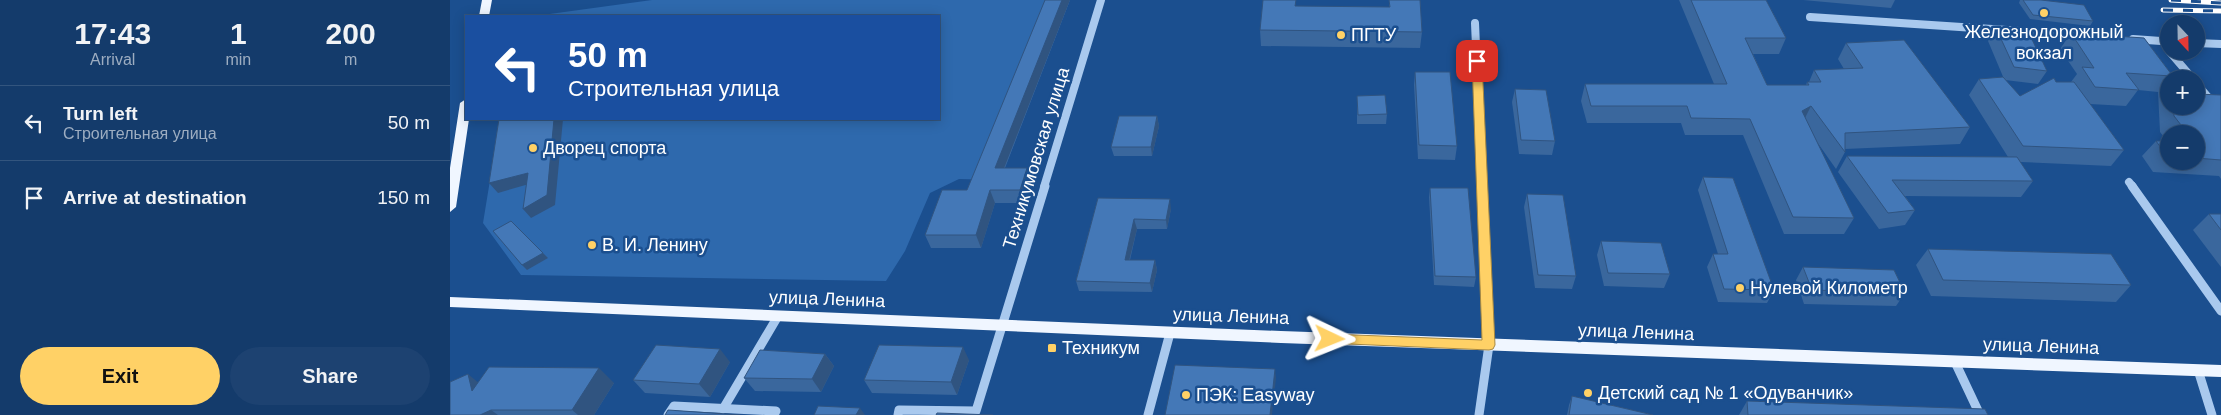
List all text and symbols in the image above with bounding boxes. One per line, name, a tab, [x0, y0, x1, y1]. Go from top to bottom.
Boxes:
marker: Железнодорожный вокзал	[2038, 7, 2050, 19]
north arrow	[2160, 15, 2205, 60]
map controls	[2160, 15, 2205, 170]
text: 17:43	[74, 17, 151, 50]
text: 1	[230, 17, 247, 50]
text: 200	[326, 17, 376, 50]
place label: Железнодорожный вокзал	[1964, 22, 2124, 63]
place label: ПГТУ	[1351, 25, 1397, 45]
marker: ПГТУ	[1335, 29, 1347, 41]
icon: left	[485, 35, 550, 100]
text: 50 m	[568, 35, 648, 74]
pin	[1456, 40, 1498, 82]
icon: arrive	[1463, 47, 1491, 75]
text: Arrival	[90, 51, 135, 68]
text: min	[225, 51, 251, 68]
text: m	[344, 51, 357, 68]
street label: Техникумовская улица	[999, 64, 1073, 251]
button: +	[2160, 70, 2205, 115]
text: Строительная улица	[568, 76, 779, 101]
text: Turn left	[63, 103, 138, 124]
icon: left	[20, 109, 48, 137]
text: 50 m	[388, 112, 430, 133]
text: Строительная улица	[63, 125, 217, 142]
button: −	[2160, 125, 2205, 170]
place label: Дворец спорта	[543, 138, 667, 158]
marker: Дворец спорта	[527, 142, 539, 154]
icon: arrive	[20, 184, 48, 212]
text: Arrive at destination	[63, 187, 247, 208]
text: 150 m	[377, 187, 430, 208]
place label: В. И. Ленину	[602, 235, 708, 255]
marker: В. И. Ленину	[586, 239, 598, 251]
place label: Нулевой Километр	[1750, 278, 1908, 298]
marker: Нулевой Километр	[1734, 282, 1746, 294]
street label: улица Ленина	[769, 287, 886, 311]
street label: улица Ленина	[1173, 304, 1290, 328]
position arrow	[1303, 312, 1355, 364]
street label: улица Ленина	[1578, 320, 1695, 344]
street label: улица Ленина	[1983, 334, 2100, 358]
place label: Техникум	[1062, 338, 1140, 358]
marker: Техникум	[1046, 342, 1058, 354]
button: Exit	[20, 347, 220, 405]
button: Share	[230, 347, 430, 405]
place label: Детский сад № 1 «Одуванчик»	[1598, 383, 1853, 403]
place label: ПЭК: Easyway	[1196, 385, 1314, 405]
marker: Детский сад № 1 «Одуванчик»	[1582, 387, 1594, 399]
marker: ПЭК: Easyway	[1180, 389, 1192, 401]

